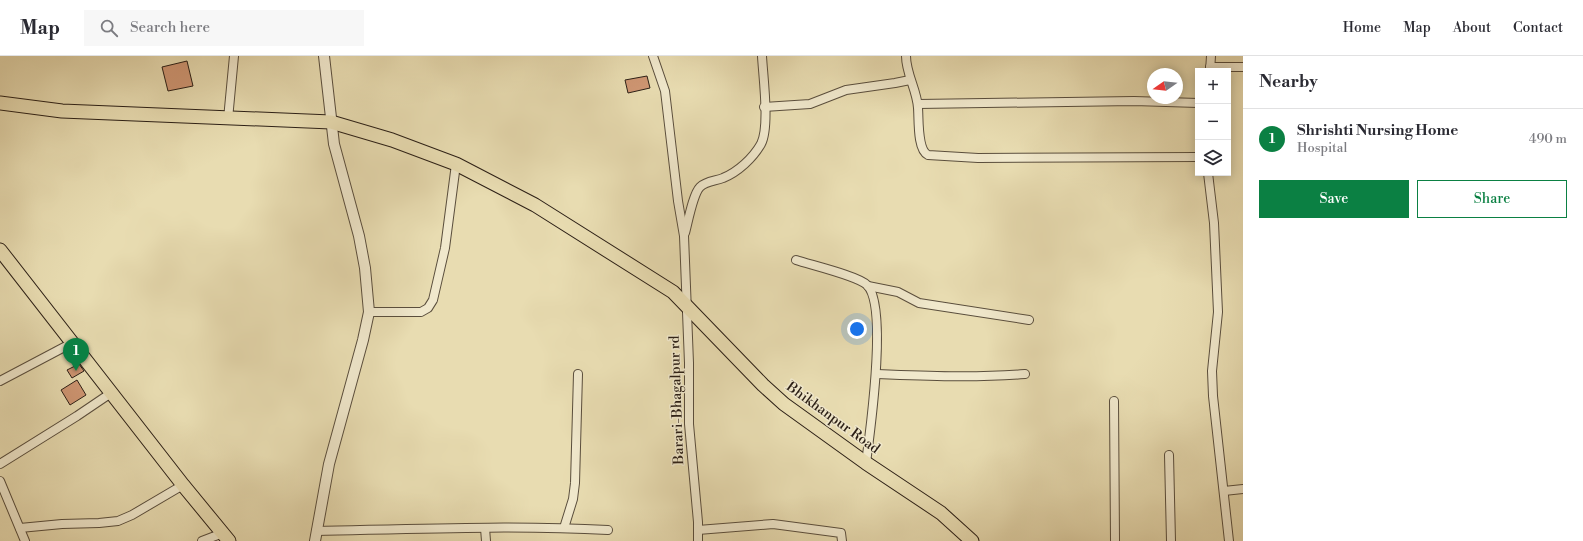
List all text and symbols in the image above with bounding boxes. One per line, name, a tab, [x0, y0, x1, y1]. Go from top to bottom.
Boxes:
search box	[84, 10, 364, 46]
text: Map	[20, 16, 60, 40]
icon: search	[98, 17, 120, 39]
text: Search here	[130, 18, 210, 37]
text: Home	[1343, 19, 1381, 37]
text: Map	[1403, 19, 1431, 37]
text: About	[1453, 19, 1491, 37]
text: Contact	[1513, 19, 1563, 37]
north arrow	[1147, 68, 1183, 104]
map controls	[1195, 68, 1231, 176]
button: +	[1195, 68, 1231, 104]
text: Nearby	[1259, 71, 1318, 93]
button: −	[1195, 104, 1231, 140]
text: Shrishti Nursing Home	[1297, 121, 1458, 140]
text: 1	[1269, 131, 1275, 147]
text: 490 m	[1529, 131, 1567, 147]
button: layers	[1195, 140, 1231, 176]
text: Hospital	[1297, 140, 1347, 156]
button: Save	[1259, 180, 1409, 218]
button: Share	[1417, 180, 1567, 218]
your location	[847, 319, 867, 339]
street label: Barari-Bhagalpur rd	[666, 335, 688, 466]
pin: 1	[63, 338, 89, 371]
street label: Bhikhanpur Road	[782, 377, 883, 458]

